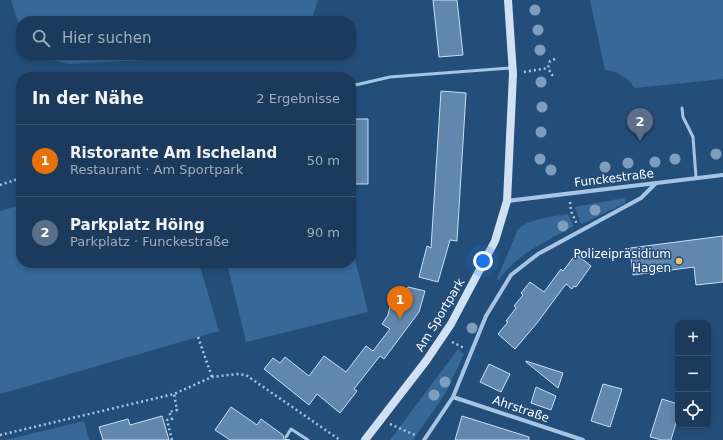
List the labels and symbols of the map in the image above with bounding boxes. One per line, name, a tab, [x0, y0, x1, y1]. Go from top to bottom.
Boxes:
pin: 2	[627, 108, 653, 141]
street label: Funckestraße	[573, 166, 655, 190]
place label: Polizeipräsidium Hagen	[573, 247, 671, 275]
your location	[473, 251, 493, 271]
marker: Polizeipräsidium Hagen	[674, 256, 684, 266]
street label: Am Sportpark	[413, 276, 467, 354]
pin: 1	[387, 286, 413, 319]
street label: Ahrstraße	[491, 393, 551, 425]

